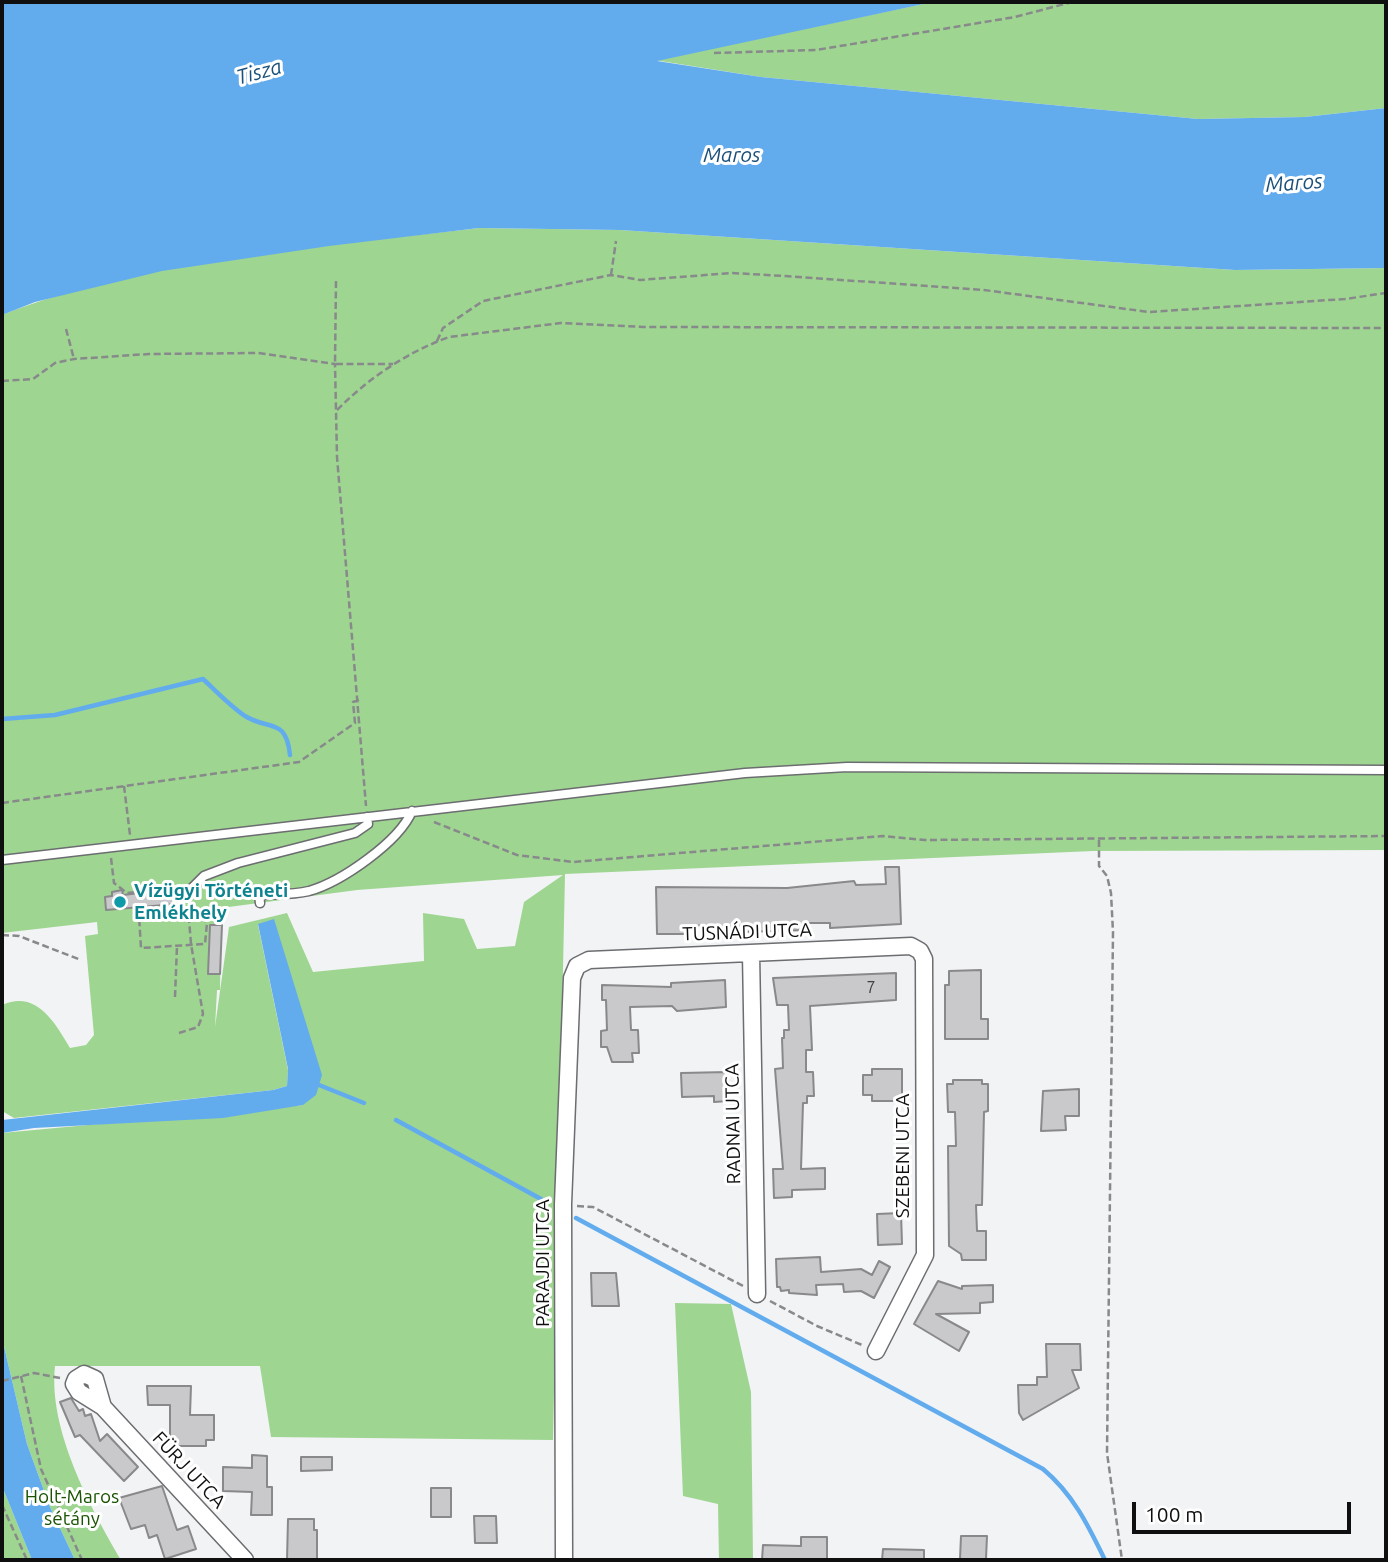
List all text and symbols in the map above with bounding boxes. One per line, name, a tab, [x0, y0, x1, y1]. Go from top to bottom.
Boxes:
water label: Tisza	[234, 54, 284, 90]
water label: Maros	[703, 142, 761, 168]
water label: Maros	[1265, 168, 1323, 198]
place label: Vízügyi Történeti Emlékhely	[134, 880, 288, 924]
marker: Vízügyi Történeti Emlékhely	[112, 894, 128, 910]
street label: TUSNÁDI UTCA	[682, 918, 812, 946]
house number: 7	[866, 978, 876, 998]
street label: RADNAI UTCA	[721, 1063, 745, 1185]
street label: SZEBENI UTCA	[892, 1094, 914, 1218]
street label: PARAJDI UTCA	[532, 1199, 554, 1327]
street label: FÜRJ UTCA	[148, 1427, 230, 1513]
park label: Holt-Maros sétány	[25, 1486, 119, 1530]
scale bar	[1136, 1488, 1355, 1532]
text: 100 m	[1145, 1502, 1203, 1526]

